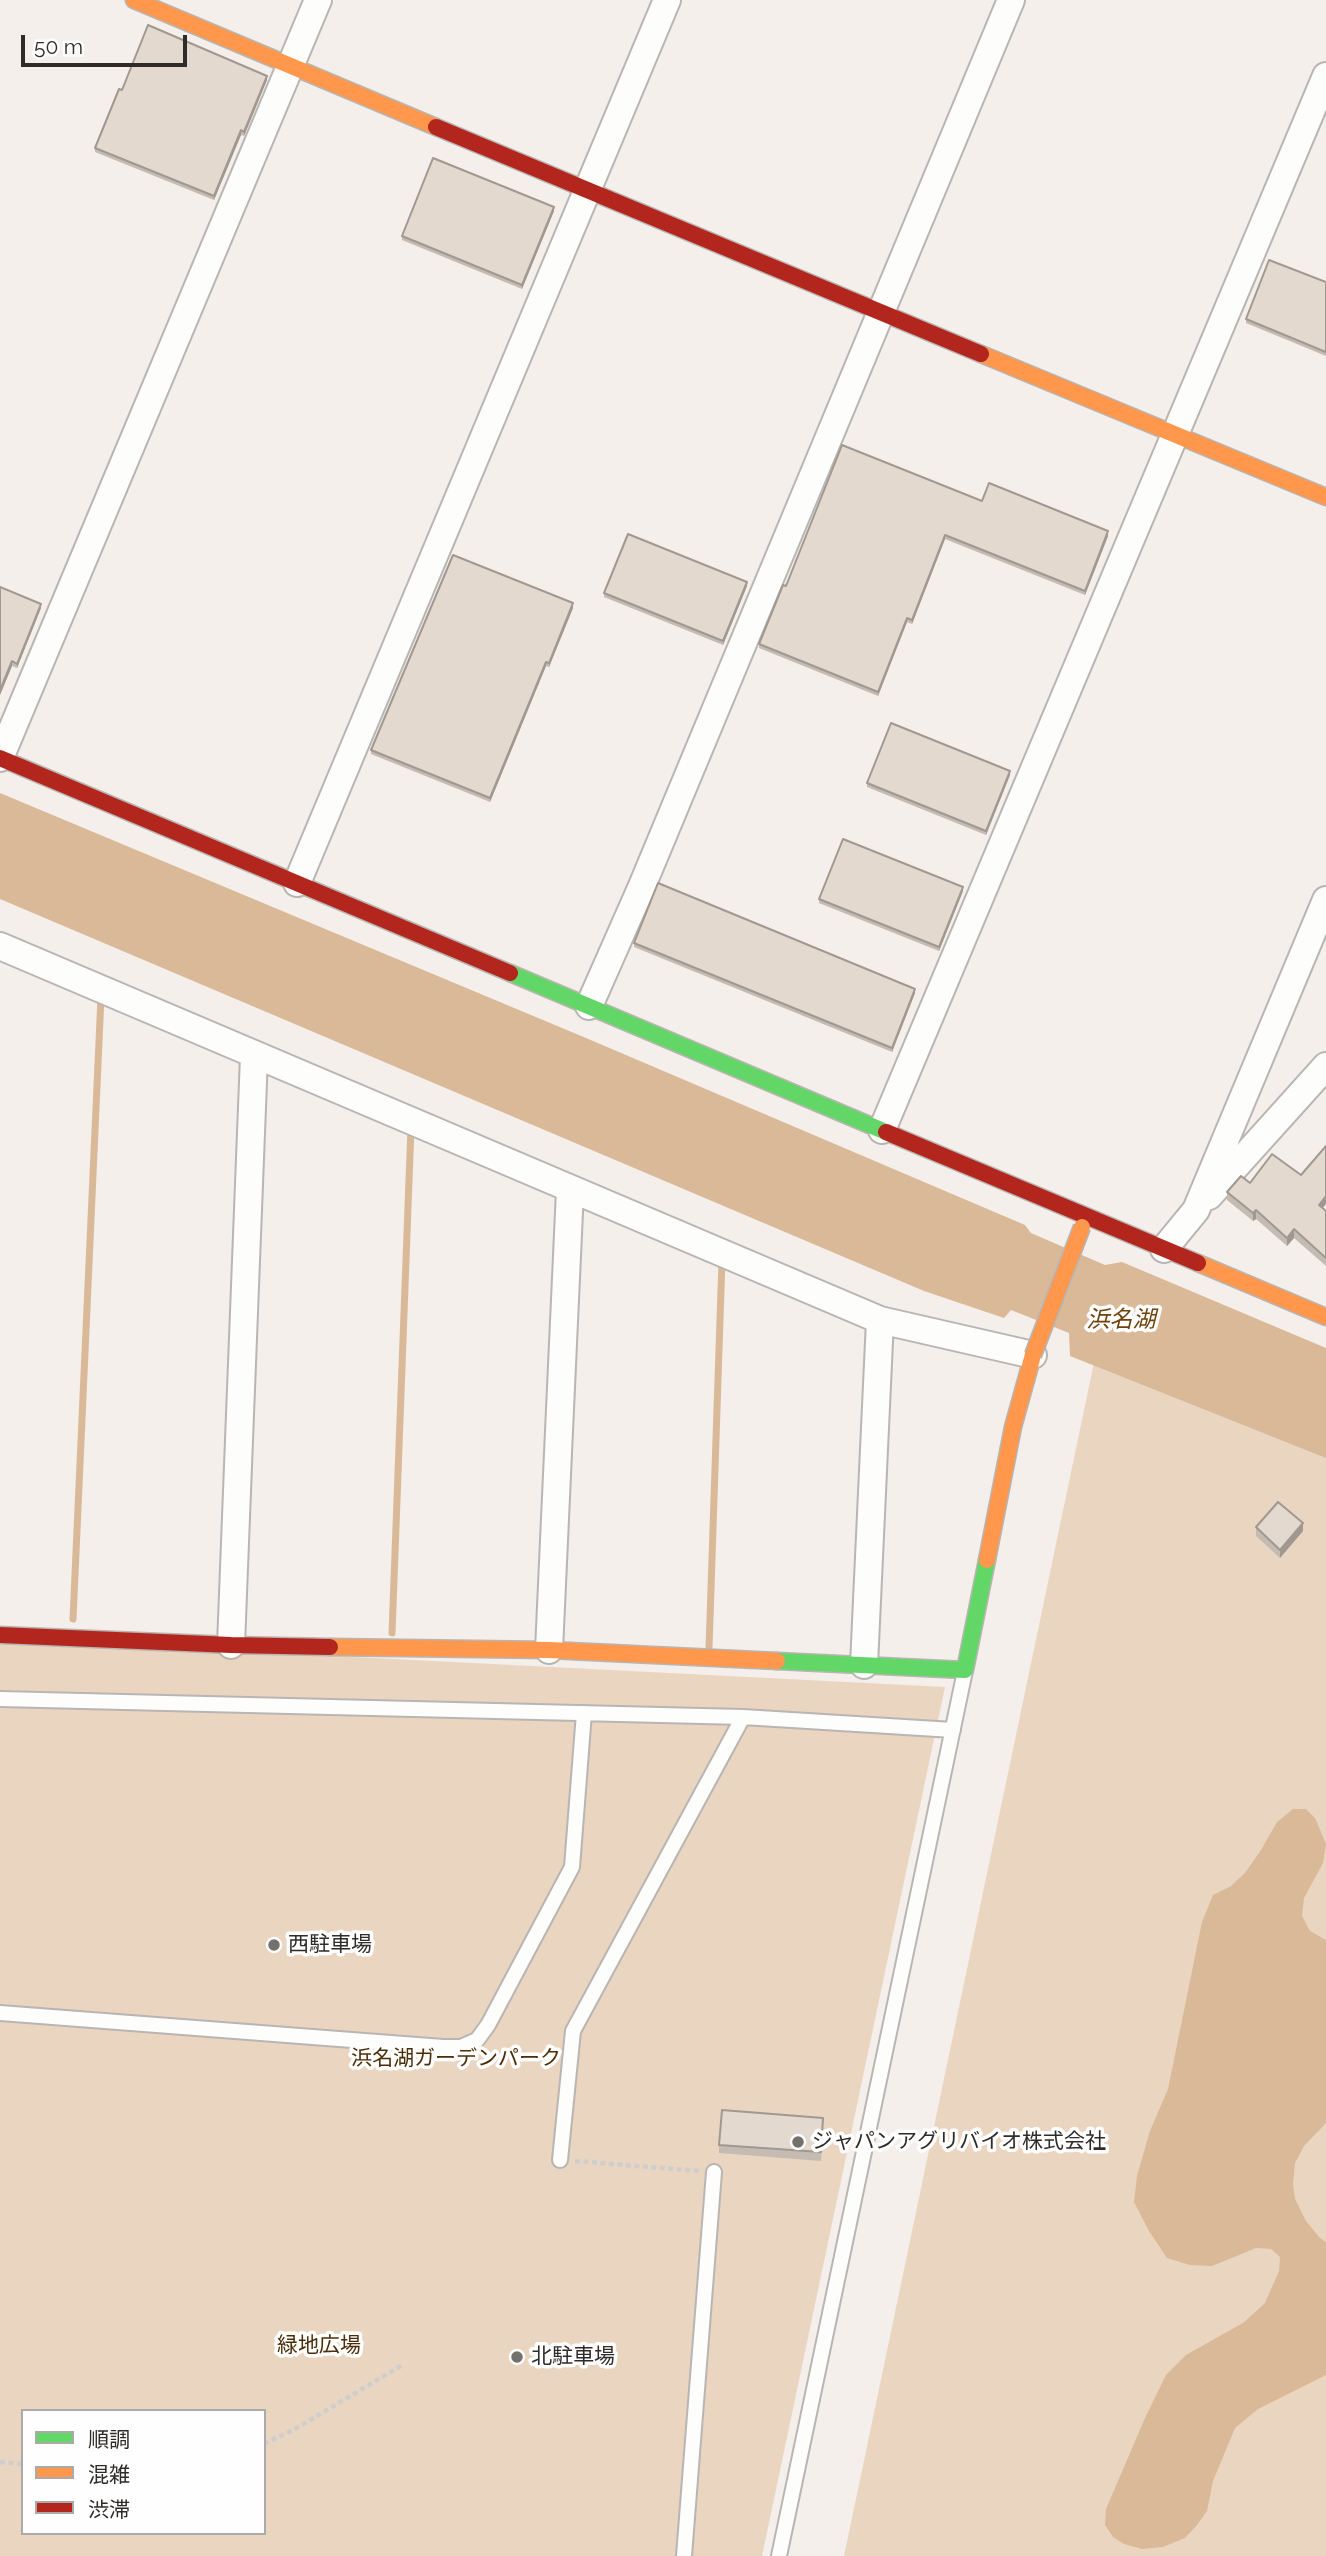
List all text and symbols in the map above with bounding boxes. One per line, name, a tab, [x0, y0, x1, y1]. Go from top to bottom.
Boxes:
scale bar	[24, 21, 191, 65]
text: 50 m	[34, 34, 83, 59]
water label: 浜名湖	[1087, 1306, 1155, 1334]
place label: 西駐車場	[288, 1932, 372, 1958]
marker: 西駐車場	[266, 1937, 282, 1953]
park label: 浜名湖ガーデンパーク	[351, 2046, 561, 2072]
place label: ジャパンアグリバイオ株式会社	[812, 2129, 1106, 2155]
marker: ジャパンアグリバイオ株式会社	[790, 2134, 806, 2150]
park label: 緑地広場	[277, 2333, 361, 2359]
place label: 北駐車場	[531, 2344, 615, 2370]
marker: 北駐車場	[509, 2349, 525, 2365]
legend	[21, 2409, 266, 2535]
text: 順調	[88, 2427, 130, 2452]
text: 混雑	[88, 2462, 130, 2487]
text: 渋滞	[88, 2497, 130, 2522]

